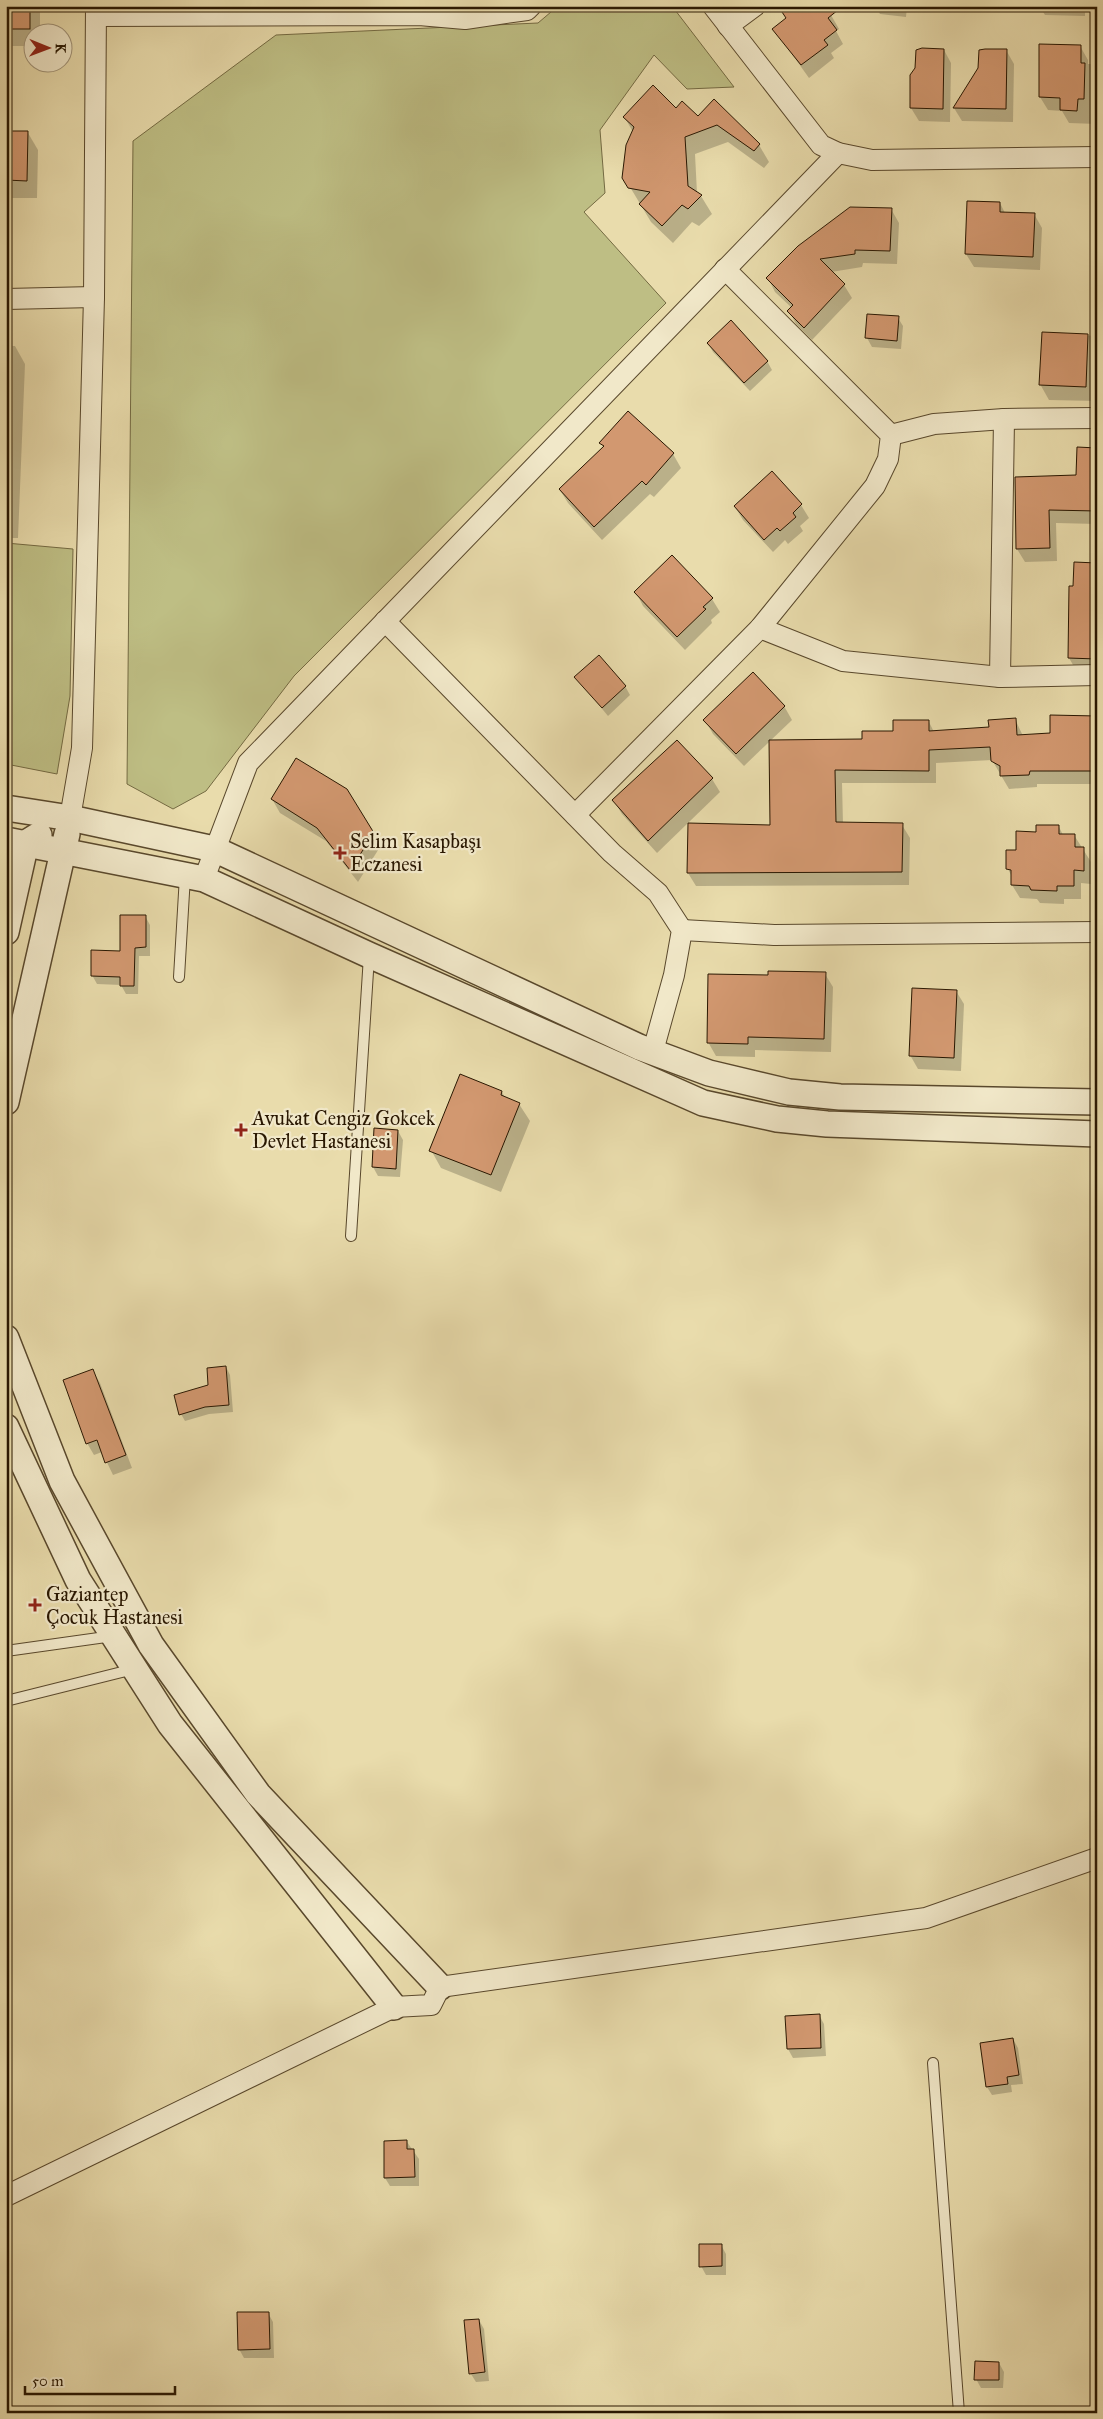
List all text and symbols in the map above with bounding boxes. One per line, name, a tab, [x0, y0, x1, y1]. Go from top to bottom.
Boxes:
north arrow	[22, 22, 72, 72]
text: K	[52, 43, 69, 54]
place label: Selim Kasapbaşı Eczanesi	[350, 829, 482, 876]
marker: Selim Kasapbaşı Eczanesi	[334, 847, 346, 859]
place label: Avukat Cengiz Gokcek Devlet Hastanesi	[251, 1106, 436, 1153]
marker: Avukat Cengiz Gokcek Devlet Hastanesi	[234, 1123, 248, 1137]
place label: Gaziantep Çocuk Hastanesi	[46, 1582, 184, 1629]
marker: Gaziantep Çocuk Hastanesi	[28, 1598, 42, 1612]
scale bar	[25, 2364, 175, 2396]
text: 50 m	[32, 2372, 64, 2390]

